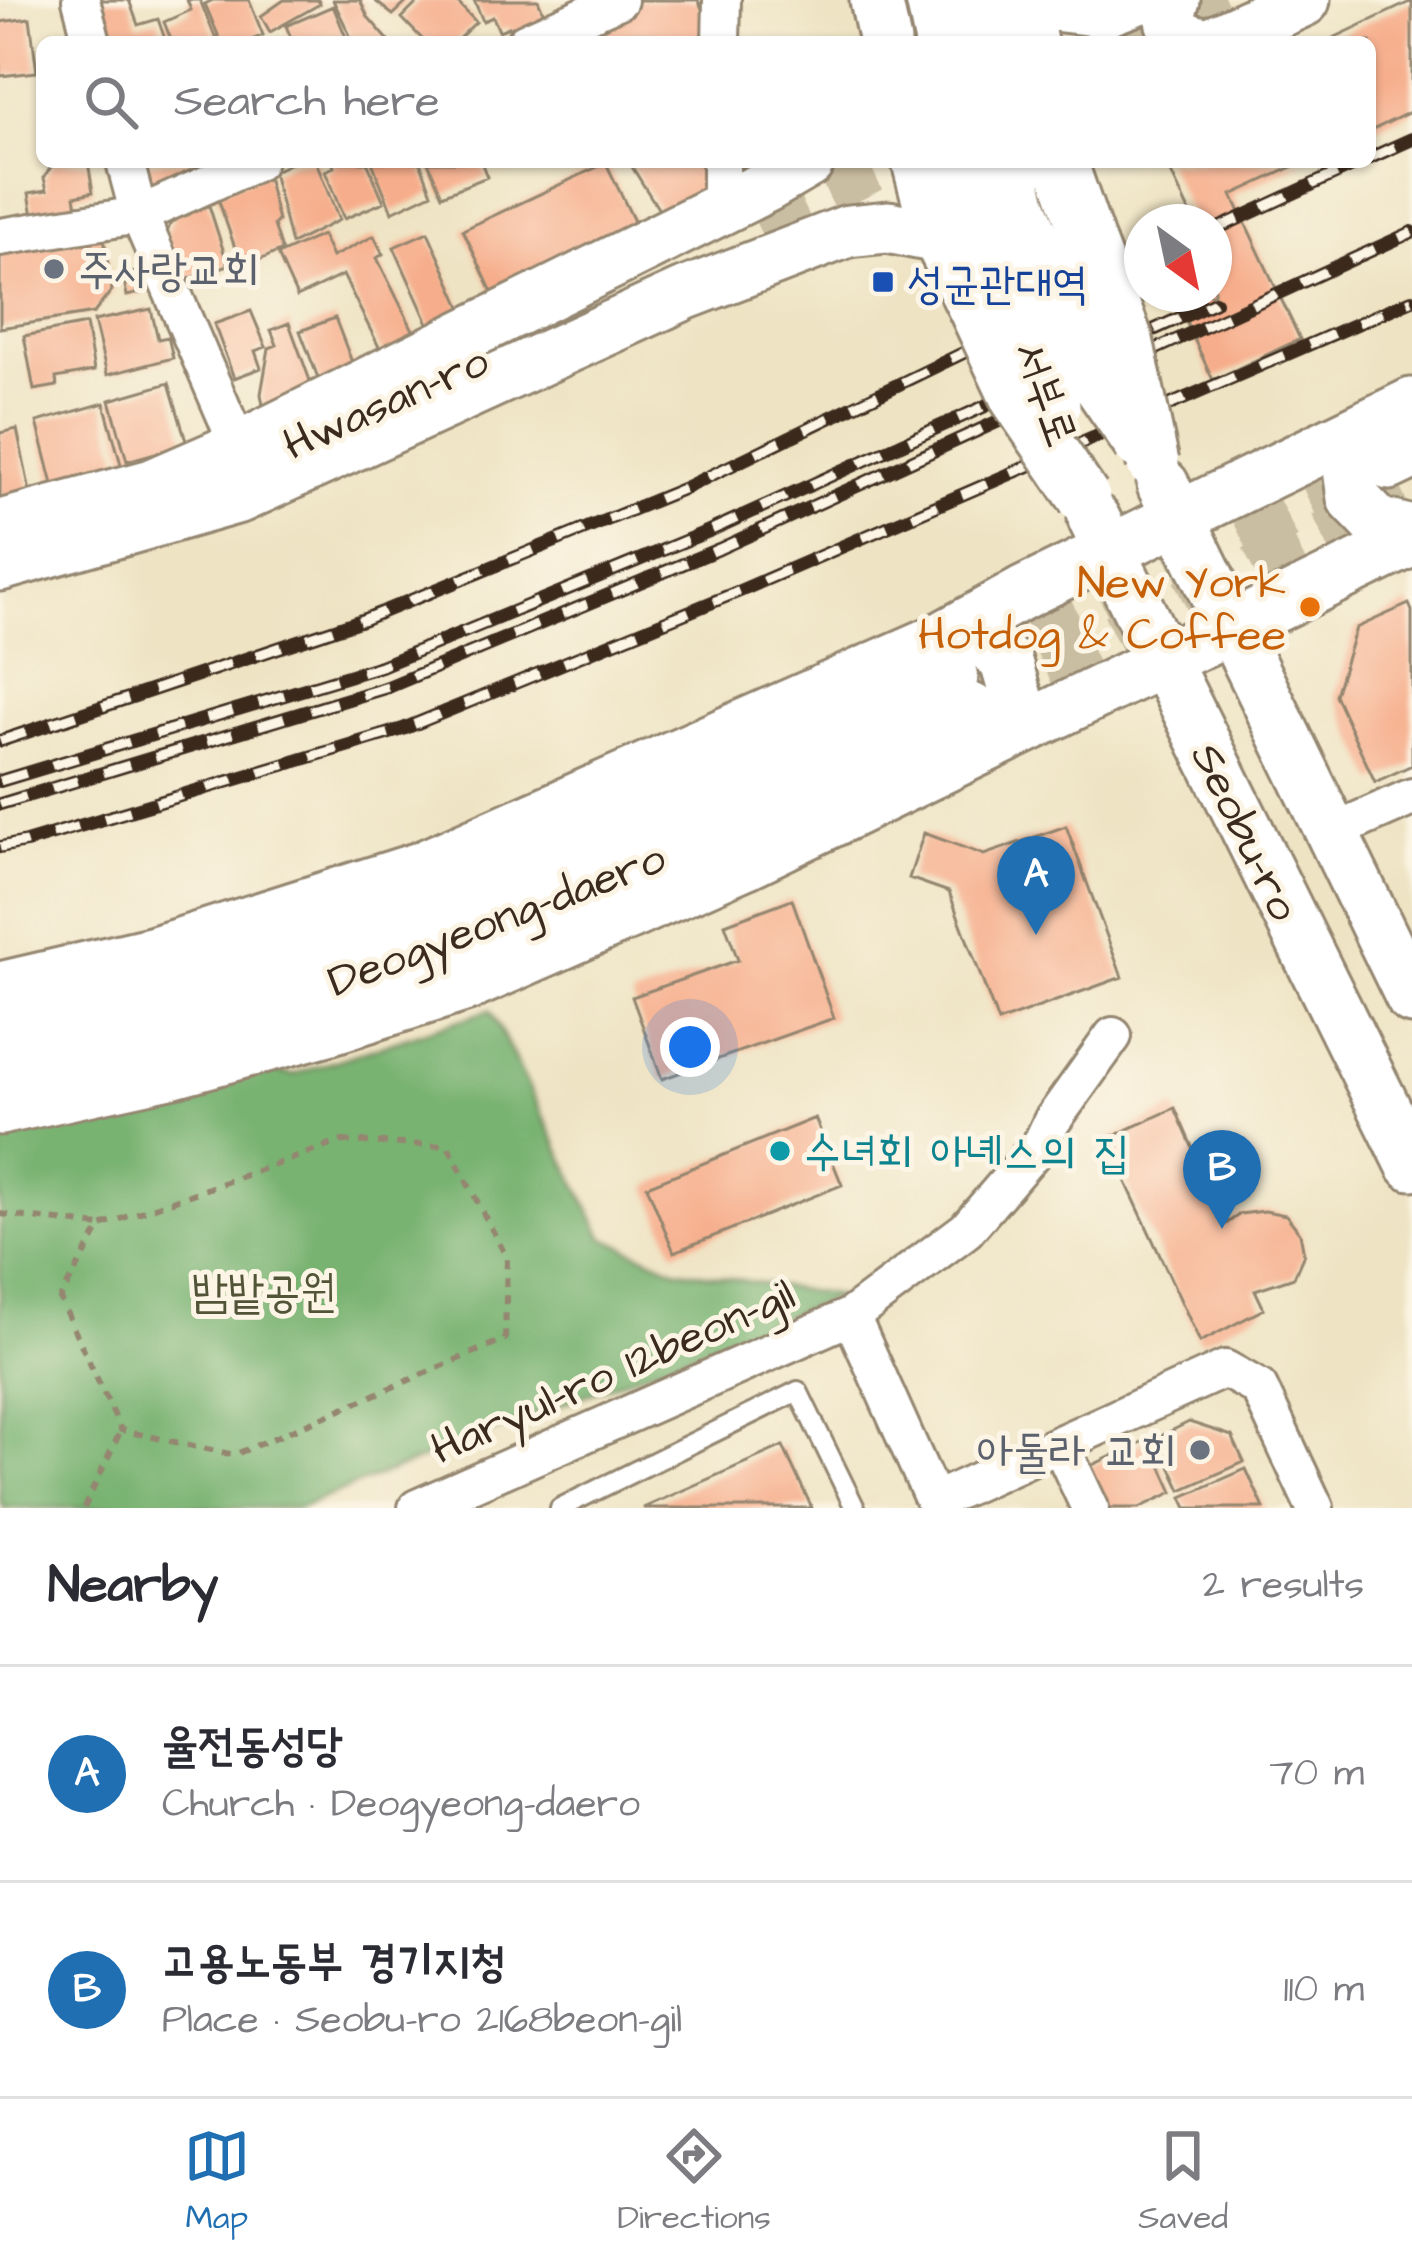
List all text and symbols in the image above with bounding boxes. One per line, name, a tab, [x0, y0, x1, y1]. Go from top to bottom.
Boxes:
search box	[36, 36, 1376, 168]
icon: search	[78, 69, 144, 135]
text: Search here	[174, 71, 440, 133]
north arrow	[1124, 204, 1232, 312]
place label: 주사랑교회	[78, 241, 259, 303]
place label: 성균관대역	[907, 254, 1088, 316]
marker: 주사랑교회	[41, 256, 67, 282]
marker: 성균관대역	[870, 269, 896, 295]
street label: Hwasan-ro	[274, 331, 499, 477]
street label: 서부로	[996, 332, 1092, 456]
place label: New York Hotdog & Coffee	[918, 553, 1286, 667]
marker: New York Hotdog & Coffee	[1297, 594, 1323, 620]
street label: Seobu-ro	[1175, 733, 1314, 932]
street label: Deogyeong-daero	[320, 828, 675, 1015]
pin: A	[997, 836, 1075, 935]
your location	[660, 1017, 720, 1077]
place label: 수녀회 아녜스의 집	[804, 1123, 1130, 1185]
pin: B	[1183, 1130, 1261, 1229]
marker: 수녀회 아녜스의 집	[767, 1138, 793, 1164]
park label: 밤밭공원	[192, 1262, 336, 1324]
street label: Haryul-ro 12beon-gil	[422, 1265, 805, 1482]
place label: 아둘라 교회	[977, 1422, 1176, 1484]
marker: 아둘라 교회	[1187, 1437, 1213, 1463]
text: Nearby	[48, 1551, 218, 1622]
text: 2 results	[1203, 1559, 1364, 1613]
text: 율전동성당	[162, 1716, 343, 1778]
text: A	[75, 1747, 99, 1801]
text: 70 m	[1269, 1747, 1364, 1801]
text: Church · Deogyeong-daero	[162, 1778, 640, 1832]
text: 고용노동부 경기지청	[162, 1932, 506, 1994]
text: B	[73, 1963, 101, 2017]
text: 110 m	[1283, 1963, 1364, 2017]
text: Place · Seobu-ro 2168beon-gil	[162, 1994, 682, 2048]
tab: Map	[184, 2123, 250, 2241]
tab: Directions	[617, 2123, 771, 2241]
tab: Saved	[1138, 2123, 1228, 2241]

